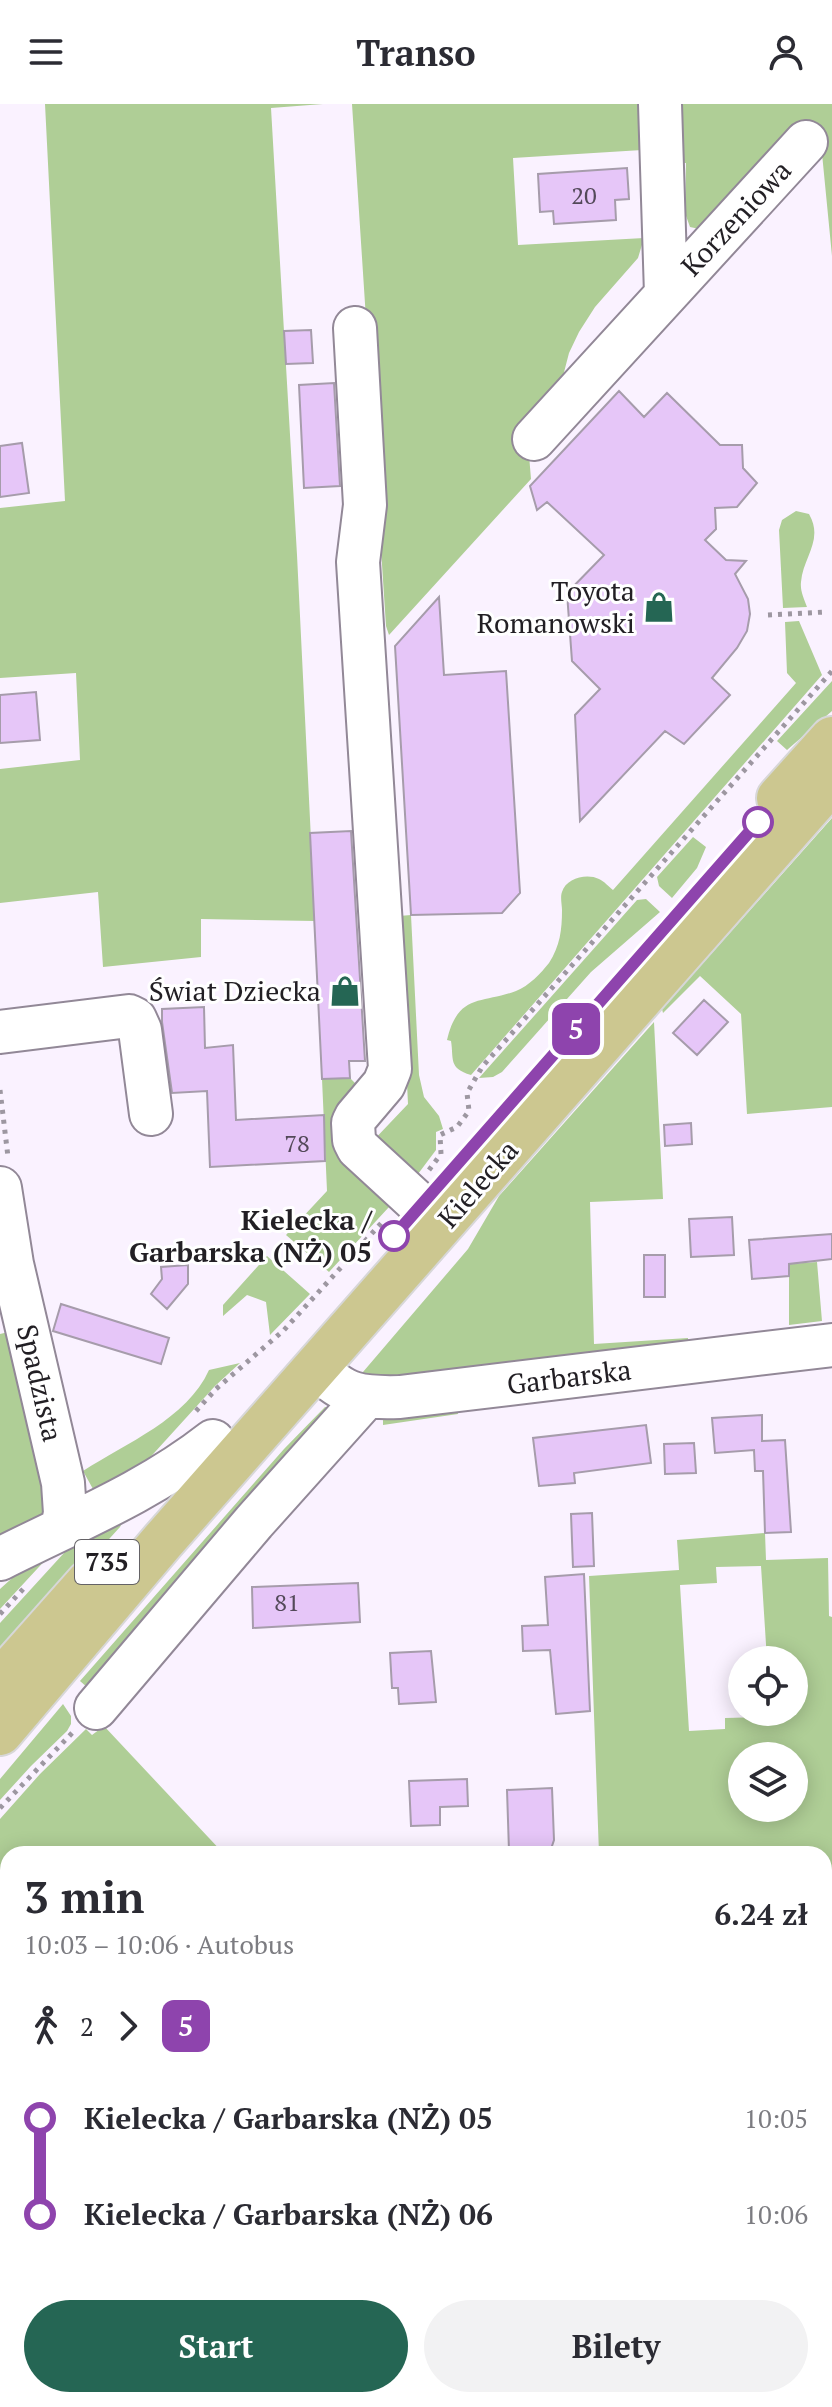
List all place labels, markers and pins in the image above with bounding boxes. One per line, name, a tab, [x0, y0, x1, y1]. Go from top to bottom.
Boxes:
place label: Toyota Romanowski	[477, 572, 635, 641]
shop icon: Toyota Romanowski	[642, 590, 676, 624]
unlabelled marker	[743, 807, 773, 837]
place label: Świat Dziecka	[149, 972, 321, 1009]
shop icon: Świat Dziecka	[328, 974, 362, 1008]
place label: Kielecka / Garbarska (NŻ) 05	[129, 1201, 373, 1270]
marker: Kielecka / Garbarska (NŻ) 05	[379, 1221, 409, 1251]

